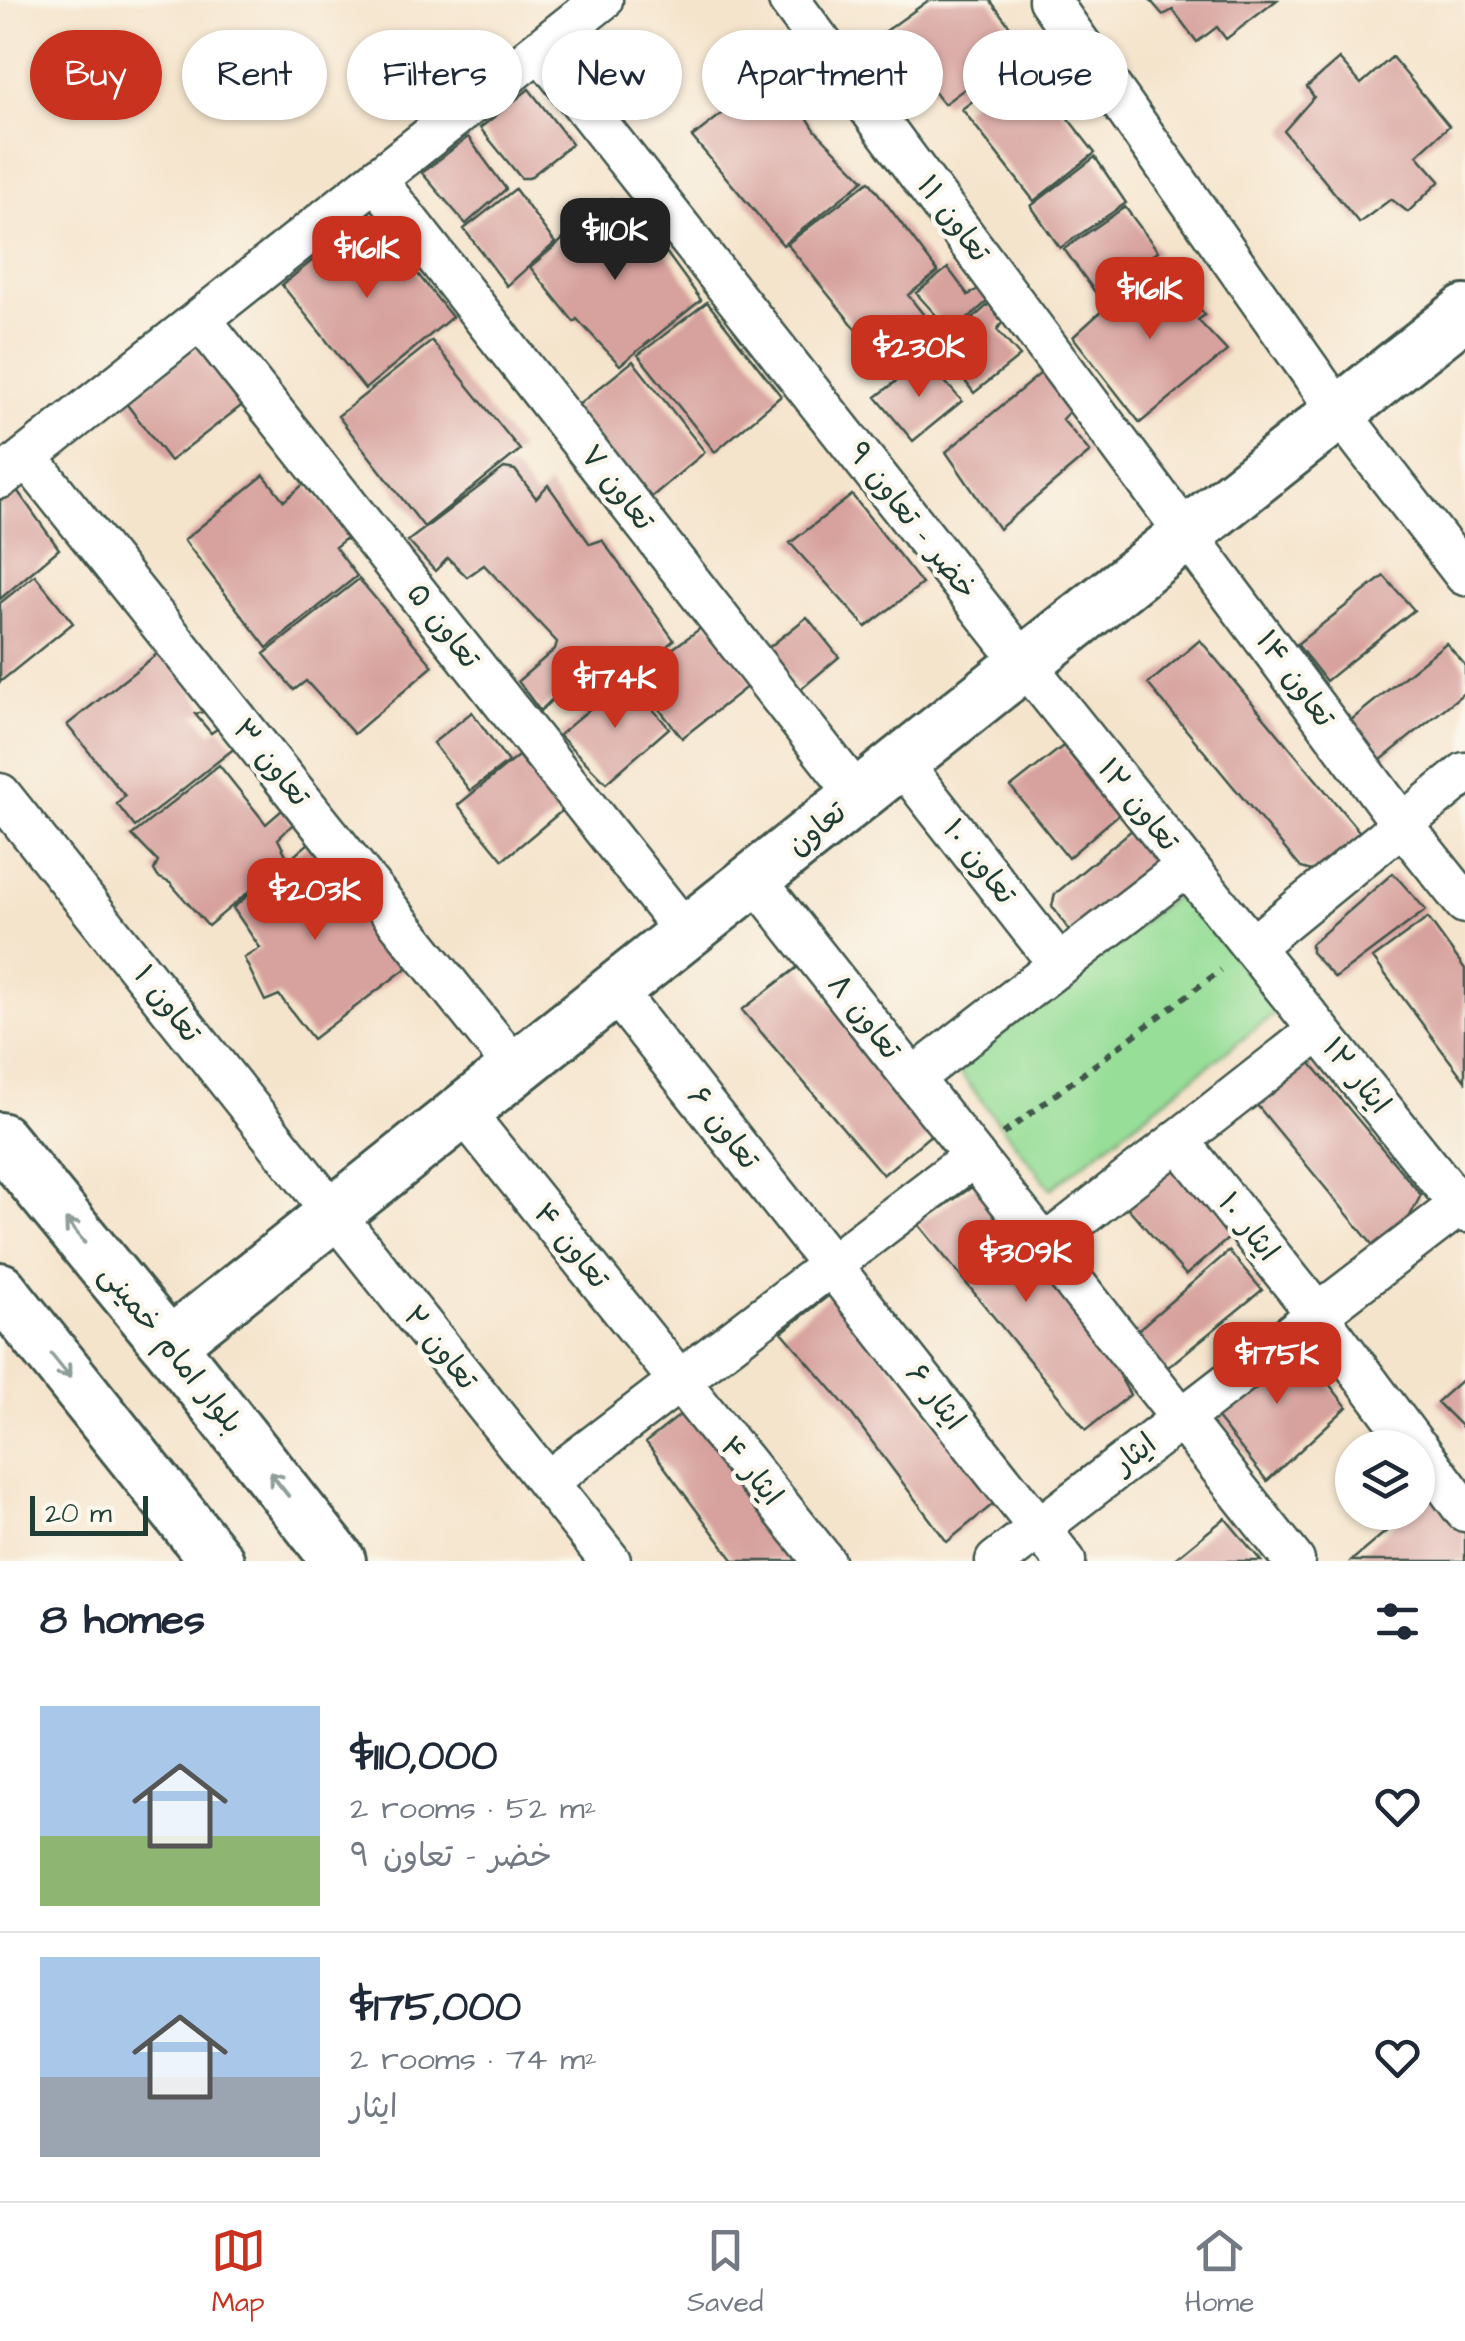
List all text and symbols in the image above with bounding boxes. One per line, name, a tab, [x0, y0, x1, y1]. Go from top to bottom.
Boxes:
chip: Buy	[30, 30, 162, 120]
chip: Rent	[182, 30, 327, 120]
chip: Filters	[347, 30, 522, 120]
chip: New	[542, 30, 682, 120]
chip: Apartment	[702, 30, 943, 120]
chip: House	[963, 30, 1128, 120]
street label: تعاون ۱۱	[906, 167, 1000, 272]
pin: $110K	[545, 198, 685, 283]
text: $110K	[582, 208, 648, 253]
pin: $161K	[297, 216, 437, 301]
text: $161K	[334, 226, 400, 271]
pin: $161K	[1080, 257, 1220, 342]
text: $161K	[1117, 267, 1183, 312]
pin: $230K	[849, 315, 989, 400]
text: $230K	[873, 325, 965, 370]
street label: خضر - تعاون ۹	[837, 433, 987, 609]
street label: تعاون ۷	[570, 436, 664, 540]
street label: تعاون ۵	[396, 574, 490, 678]
street label: تعاون ۱۴	[1245, 622, 1345, 736]
pin: $174K	[545, 646, 685, 731]
text: $174K	[574, 656, 656, 701]
street label: تعاون ۳	[223, 710, 320, 816]
street label: تعاون ۱۲	[1087, 750, 1189, 861]
street label: تعاون	[778, 792, 856, 866]
street label: تعاون ۱۰	[932, 810, 1026, 914]
pin: $203K	[245, 858, 385, 943]
text: $203K	[269, 868, 361, 913]
street label: تعاون ۱	[123, 956, 211, 1052]
street label: تعاون ۸	[817, 965, 911, 1069]
street label: ایثار ۱۲	[1312, 1029, 1400, 1123]
street label: تعاون ۶	[677, 1077, 769, 1179]
street label: ایثار ۱۰	[1208, 1184, 1288, 1270]
street label: تعاون ۴	[523, 1194, 619, 1298]
one-way arrow	[65, 1218, 86, 1245]
pin: $309K	[956, 1220, 1096, 1305]
text: $309K	[980, 1230, 1072, 1275]
street label: بلوار امام خمینی	[89, 1255, 253, 1443]
street label: تعاون ۲	[393, 1297, 487, 1399]
pin: $175K	[1207, 1322, 1347, 1407]
text: $175K	[1235, 1332, 1319, 1377]
one-way arrow	[50, 1352, 72, 1378]
street label: ایثار ۶	[895, 1355, 975, 1439]
street label: ایثار	[1102, 1424, 1166, 1486]
street label: ایثار ۴	[710, 1427, 792, 1515]
map controls	[1335, 1430, 1435, 1530]
button: layers	[1335, 1430, 1435, 1530]
one-way arrow	[268, 1472, 290, 1498]
scale bar	[30, 1491, 148, 1536]
text: 20 m	[45, 1494, 112, 1533]
text: 8 homes	[40, 1592, 205, 1650]
icon: filters	[1370, 1594, 1425, 1649]
text: $110,000	[350, 1728, 498, 1786]
icon: home	[120, 1746, 240, 1866]
icon: heart	[1370, 1779, 1425, 1834]
text: 2 rooms · 52 m²	[350, 1786, 597, 1831]
text: خضر - تعاون ۹	[350, 1834, 552, 1879]
text: $175,000	[350, 1979, 521, 2037]
icon: home	[120, 1997, 240, 2117]
icon: heart	[1370, 2030, 1425, 2085]
text: 2 rooms · 74 m²	[350, 2037, 597, 2082]
text: ایثار	[350, 2085, 398, 2130]
tab: Map	[211, 2223, 266, 2322]
tab: Saved	[687, 2223, 763, 2322]
tab: Home	[1185, 2223, 1254, 2322]

